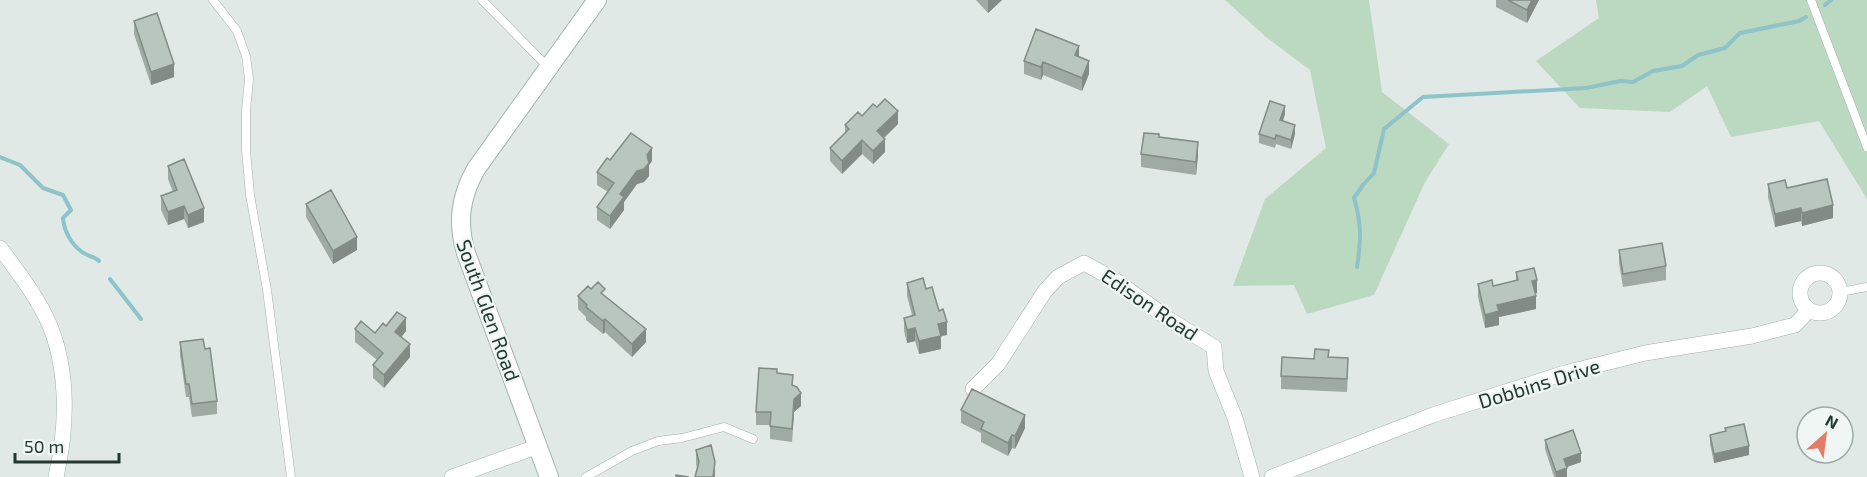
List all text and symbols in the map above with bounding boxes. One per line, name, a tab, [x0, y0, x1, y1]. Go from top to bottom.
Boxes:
street label: South Glen Road	[452, 236, 526, 384]
street label: Edison Road	[1097, 263, 1203, 345]
street label: Dobbins Drive	[1475, 353, 1603, 413]
north arrow	[1795, 405, 1855, 465]
text: N	[1823, 410, 1842, 432]
scale bar	[15, 426, 118, 464]
text: 50 m	[24, 435, 64, 457]

